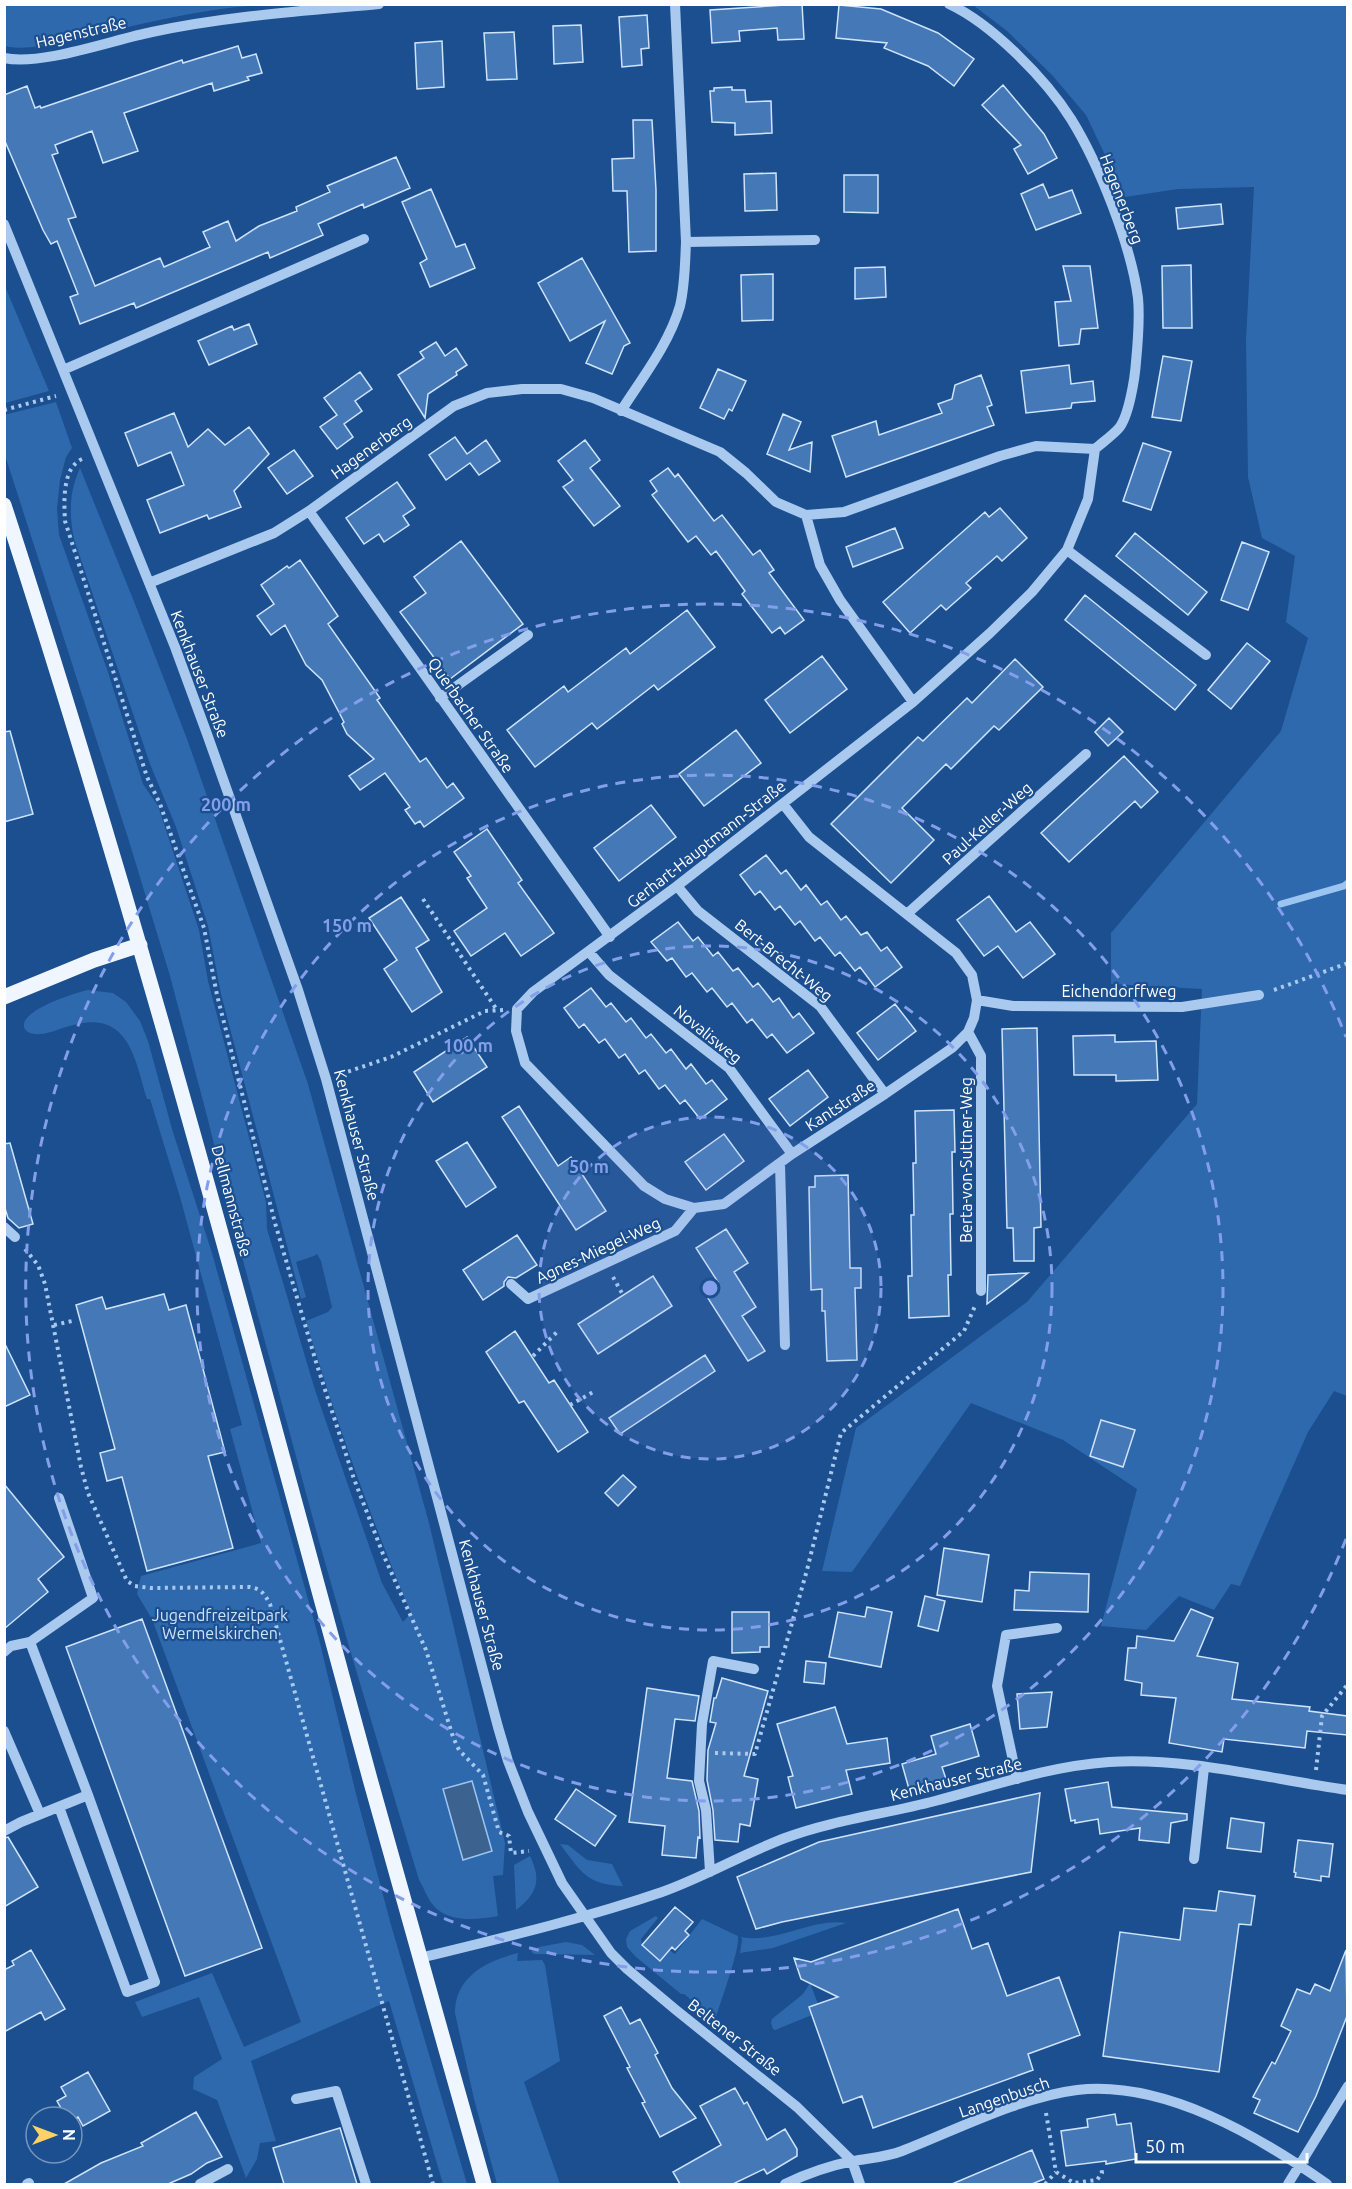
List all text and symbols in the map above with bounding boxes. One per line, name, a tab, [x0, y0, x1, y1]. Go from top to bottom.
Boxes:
street label: Hagenstraße	[34, 13, 128, 51]
street label: Hagenerberg	[1097, 151, 1147, 247]
street label: Hagenerberg	[327, 412, 415, 482]
street label: Kenkhauser Straße	[167, 608, 233, 740]
street label: Querbacher Straße	[424, 654, 518, 776]
street label: Gerhart-Hauptmann-Straße	[623, 777, 789, 911]
street label: Paul-Keller-Weg	[939, 778, 1035, 868]
text: 200 m	[201, 794, 251, 814]
text: 150 m	[322, 915, 372, 935]
street label: Bert-Brecht-Weg	[732, 915, 836, 1005]
street label: Eichendorffweg	[1061, 982, 1177, 1000]
street label: Novalisweg	[670, 1001, 746, 1067]
text: 100 m	[443, 1035, 493, 1055]
street label: Kenkhauser Straße	[331, 1067, 383, 1203]
street label: Kantstraße	[802, 1076, 878, 1134]
street label: Berta-von-Suttner-Weg	[957, 1077, 975, 1243]
street label: Dellmannstraße	[208, 1143, 256, 1259]
text: 50 m	[569, 1156, 609, 1176]
street label: Agnes-Miegel-Weg	[533, 1213, 663, 1287]
centre of rings	[700, 1278, 720, 1298]
street label: Kenkhauser Straße	[456, 1537, 508, 1673]
park label: Jugendfreizeitpark Wermelskirchen	[152, 1606, 288, 1642]
street label: Kenkhauser Straße	[888, 1754, 1024, 1804]
street label: Beltener Straße	[685, 1995, 785, 2079]
street label: Langenbusch	[956, 2073, 1052, 2121]
north arrow	[24, 2105, 84, 2165]
scale bar	[1136, 2126, 1307, 2164]
text: N	[60, 2129, 78, 2141]
text: 50 m	[1145, 2136, 1185, 2156]

